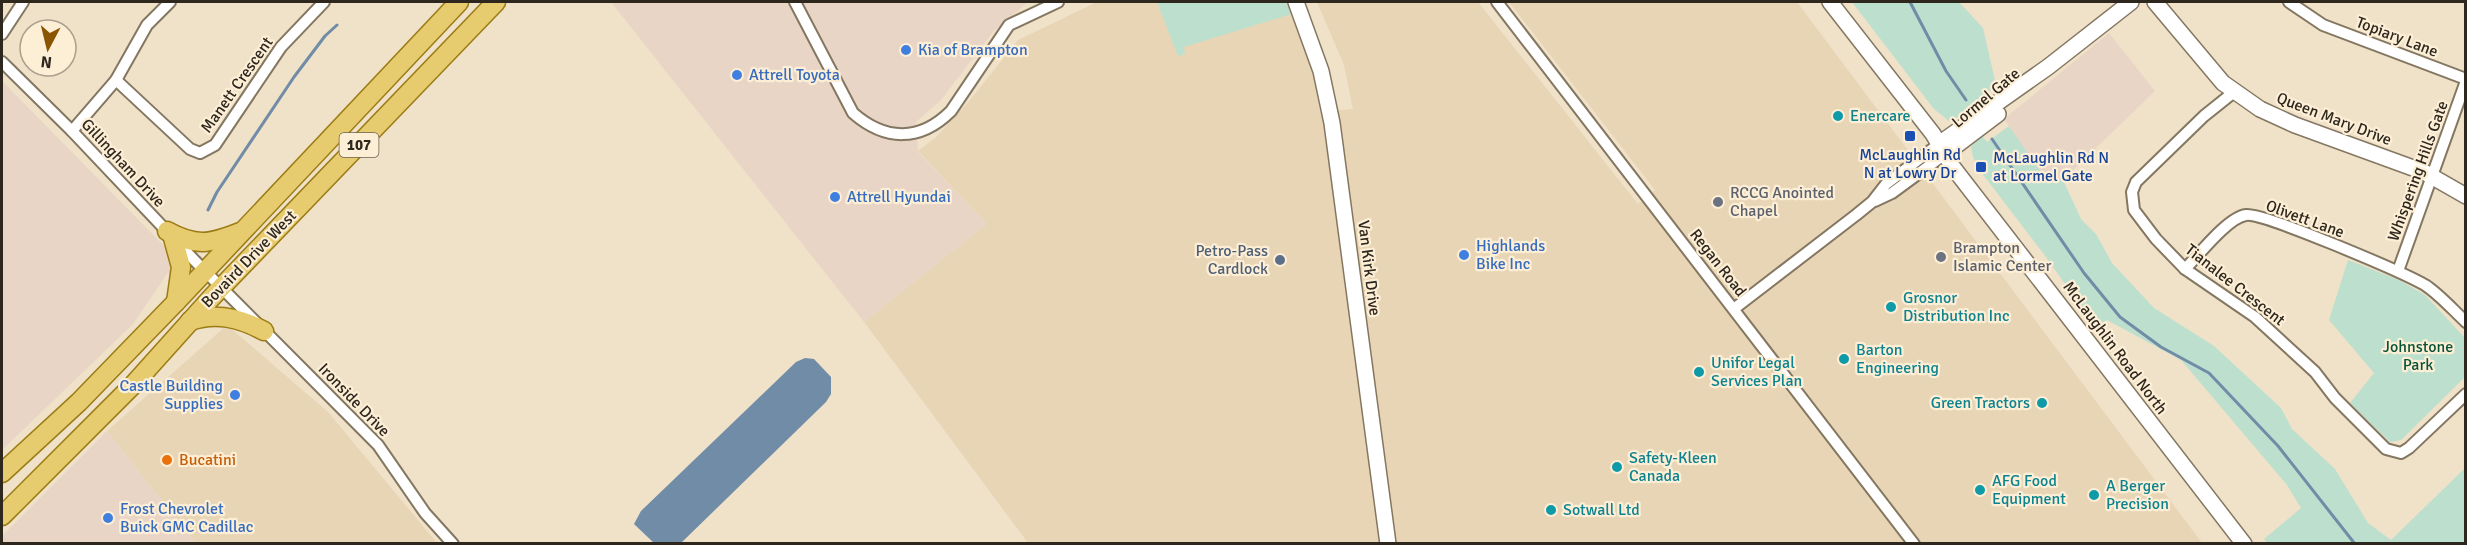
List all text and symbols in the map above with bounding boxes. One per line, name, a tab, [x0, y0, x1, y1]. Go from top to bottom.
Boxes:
street label: Topiary Lane	[2353, 12, 2441, 62]
north arrow	[18, 18, 78, 78]
street label: Manett Crescent	[197, 33, 278, 137]
place label: Kia of Brampton	[918, 40, 1028, 60]
marker: Kia of Brampton	[899, 43, 913, 57]
text: N	[40, 51, 53, 72]
street label: Lormel Gate	[1948, 64, 2024, 132]
place label: Attrell Toyota	[749, 65, 840, 85]
marker: Attrell Toyota	[730, 68, 744, 82]
street label: Queen Mary Drive	[2274, 88, 2394, 150]
street label: Whispering Hills Gate	[2383, 98, 2453, 244]
place label: Enercare	[1850, 106, 1911, 126]
marker: Enercare	[1831, 109, 1845, 123]
street label: Gillingham Drive	[77, 114, 169, 212]
marker: McLaughlin Rd N at Lowry Dr	[1903, 129, 1917, 143]
road number: 107	[340, 133, 378, 157]
place label: McLaughlin Rd N at Lowry Dr	[1859, 145, 1961, 183]
place label: McLaughlin Rd N at Lormel Gate	[1993, 148, 2109, 186]
marker: McLaughlin Rd N at Lormel Gate	[1974, 160, 1988, 174]
place label: RCCG Anointed Chapel	[1730, 183, 1834, 221]
place label: Attrell Hyundai	[847, 187, 951, 207]
marker: Attrell Hyundai	[828, 190, 842, 204]
marker: RCCG Anointed Chapel	[1711, 195, 1725, 209]
street label: Olivett Lane	[2263, 196, 2347, 242]
street label: Bovaird Drive West	[197, 206, 301, 312]
street label: Van Kirk Drive	[1353, 219, 1385, 317]
street label: Regan Road	[1685, 225, 1751, 301]
place label: Highlands Bike Inc	[1476, 236, 1545, 274]
place label: Brampton Islamic Center	[1953, 238, 2051, 276]
street label: Tianalee Crescent	[2181, 240, 2289, 330]
place label: Petro-Pass Cardlock	[1195, 241, 1268, 279]
marker: Highlands Bike Inc	[1457, 248, 1471, 262]
marker: Brampton Islamic Center	[1934, 250, 1948, 264]
marker: Petro-Pass Cardlock	[1273, 253, 1287, 267]
street label: McLaughlin Road North	[2058, 278, 2172, 418]
place label: Grosnor Distribution Inc	[1903, 288, 2010, 326]
marker: Grosnor Distribution Inc	[1884, 300, 1898, 314]
park label: Johnstone Park	[2383, 337, 2453, 375]
place label: Barton Engineering	[1856, 340, 1939, 378]
marker: Barton Engineering	[1837, 352, 1851, 366]
place label: Unifor Legal Services Plan	[1711, 353, 1802, 391]
street label: Ironside Drive	[314, 359, 394, 441]
marker: Unifor Legal Services Plan	[1692, 365, 1706, 379]
place label: Castle Building Supplies	[119, 376, 223, 414]
marker: Castle Building Supplies	[228, 388, 242, 402]
place label: Green Tractors	[1931, 393, 2030, 413]
marker: Green Tractors	[2035, 396, 2049, 410]
place label: Safety-Kleen Canada	[1629, 448, 1717, 486]
place label: Bucatini	[179, 450, 236, 470]
marker: Bucatini	[160, 453, 174, 467]
marker: Safety-Kleen Canada	[1610, 460, 1624, 474]
place label: AFG Food Equipment	[1992, 471, 2066, 509]
place label: A Berger Precision	[2106, 476, 2169, 514]
marker: AFG Food Equipment	[1973, 483, 1987, 497]
marker: A Berger Precision	[2087, 488, 2101, 502]
place label: Frost Chevrolet Buick GMC Cadillac	[120, 499, 253, 537]
place label: Sotwall Ltd	[1563, 500, 1640, 520]
marker: Sotwall Ltd	[1544, 503, 1558, 517]
marker: Frost Chevrolet Buick GMC Cadillac	[101, 511, 115, 525]

